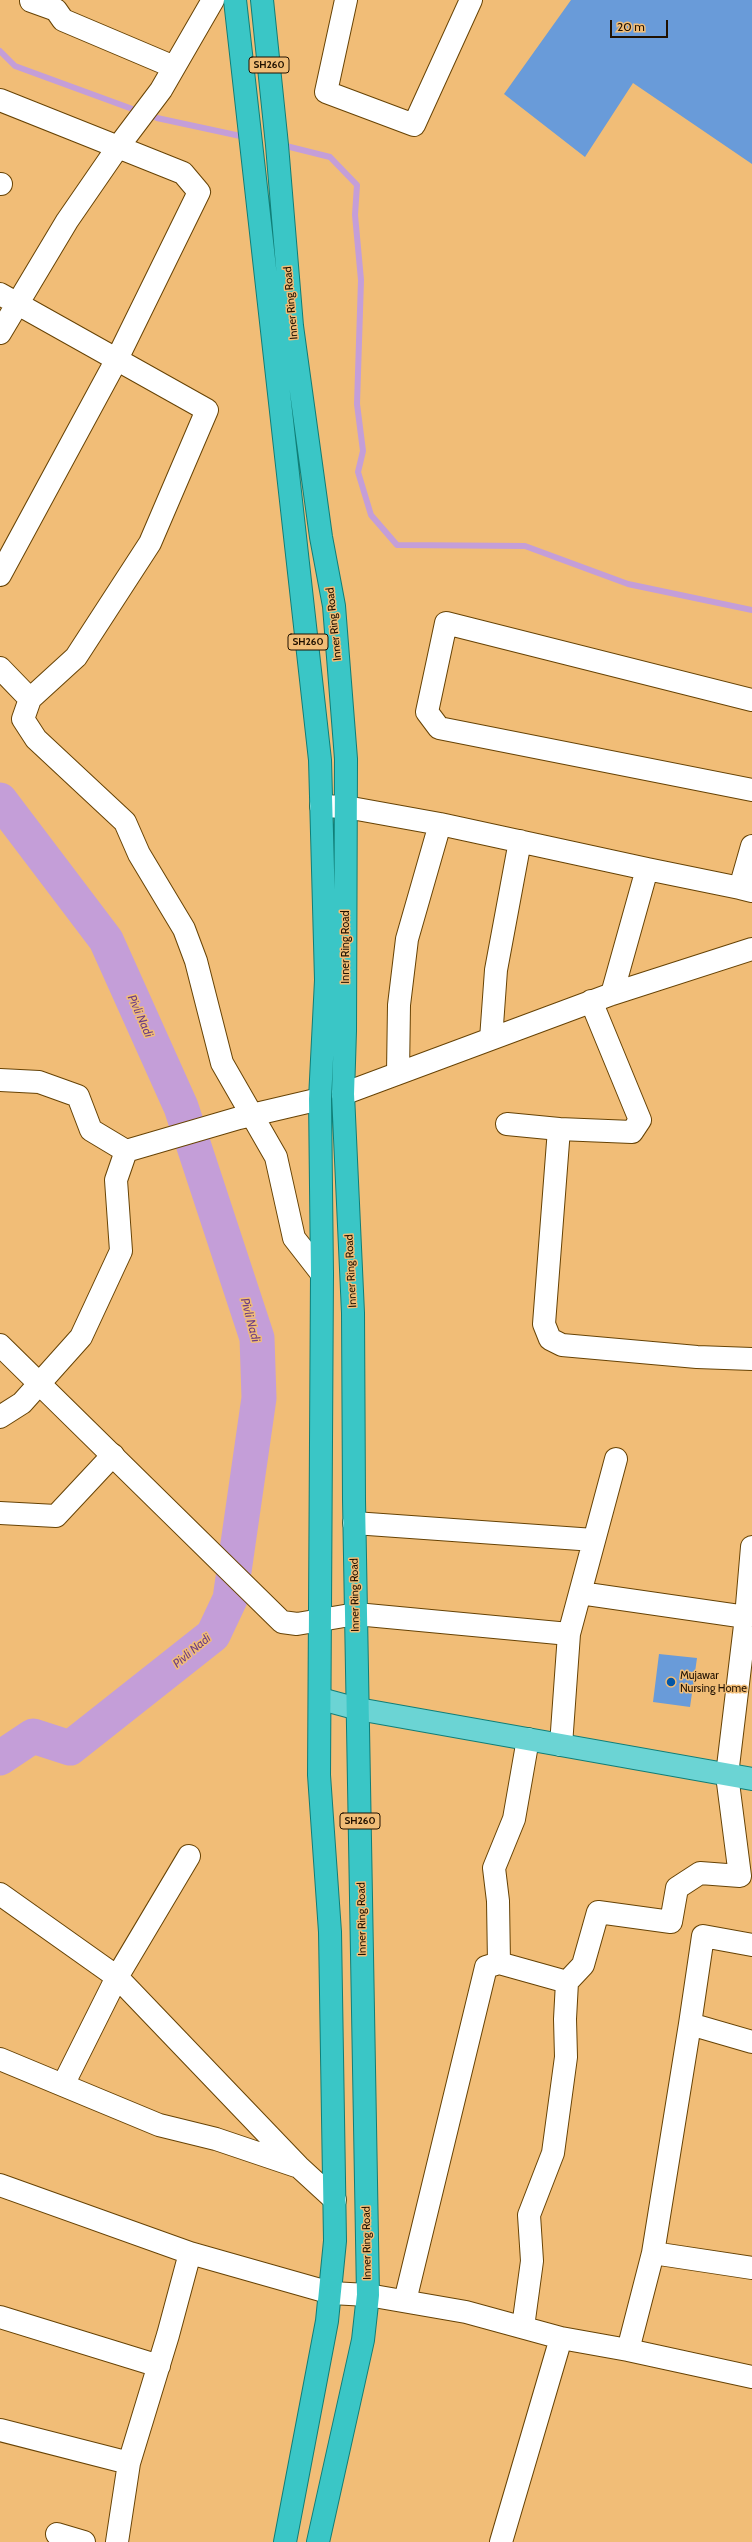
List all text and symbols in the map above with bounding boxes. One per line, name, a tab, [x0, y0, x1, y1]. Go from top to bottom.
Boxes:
scale bar	[612, 12, 670, 38]
text: 20 m	[617, 19, 645, 34]
road number: SH260	[249, 57, 289, 73]
street label: Inner Ring Road	[281, 266, 301, 340]
street label: Inner Ring Road	[324, 587, 344, 661]
road number: SH260	[288, 634, 328, 650]
street label: Inner Ring Road	[339, 910, 353, 984]
water label: Pivli Nadi	[124, 993, 156, 1039]
street label: Inner Ring Road	[342, 1234, 360, 1308]
water label: Pivli Nadi	[237, 1296, 263, 1344]
street label: Inner Ring Road	[348, 1558, 362, 1632]
water label: Pivli Nadi	[170, 1631, 214, 1671]
place label: Mujawar Nursing Home	[680, 1669, 747, 1695]
marker: Mujawar Nursing Home	[665, 1676, 677, 1688]
road number: SH260	[340, 1813, 380, 1829]
street label: Inner Ring Road	[355, 1882, 369, 1956]
street label: Inner Ring Road	[360, 2206, 374, 2280]

